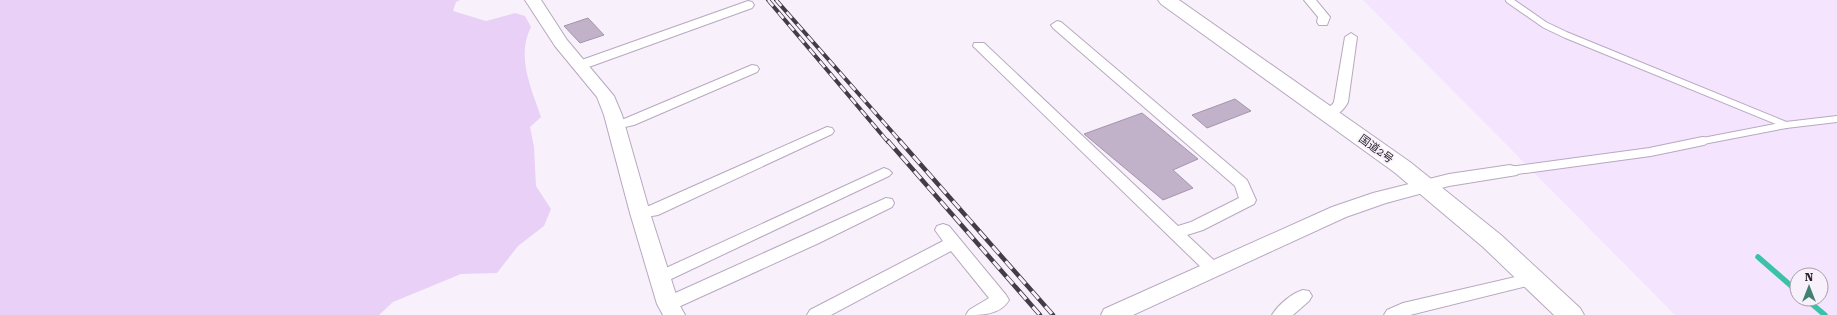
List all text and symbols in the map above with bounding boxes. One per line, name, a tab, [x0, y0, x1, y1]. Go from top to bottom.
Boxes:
street label: 国道2号	[1356, 132, 1396, 166]
north arrow	[1789, 267, 1829, 307]
text: N	[1805, 271, 1814, 284]

